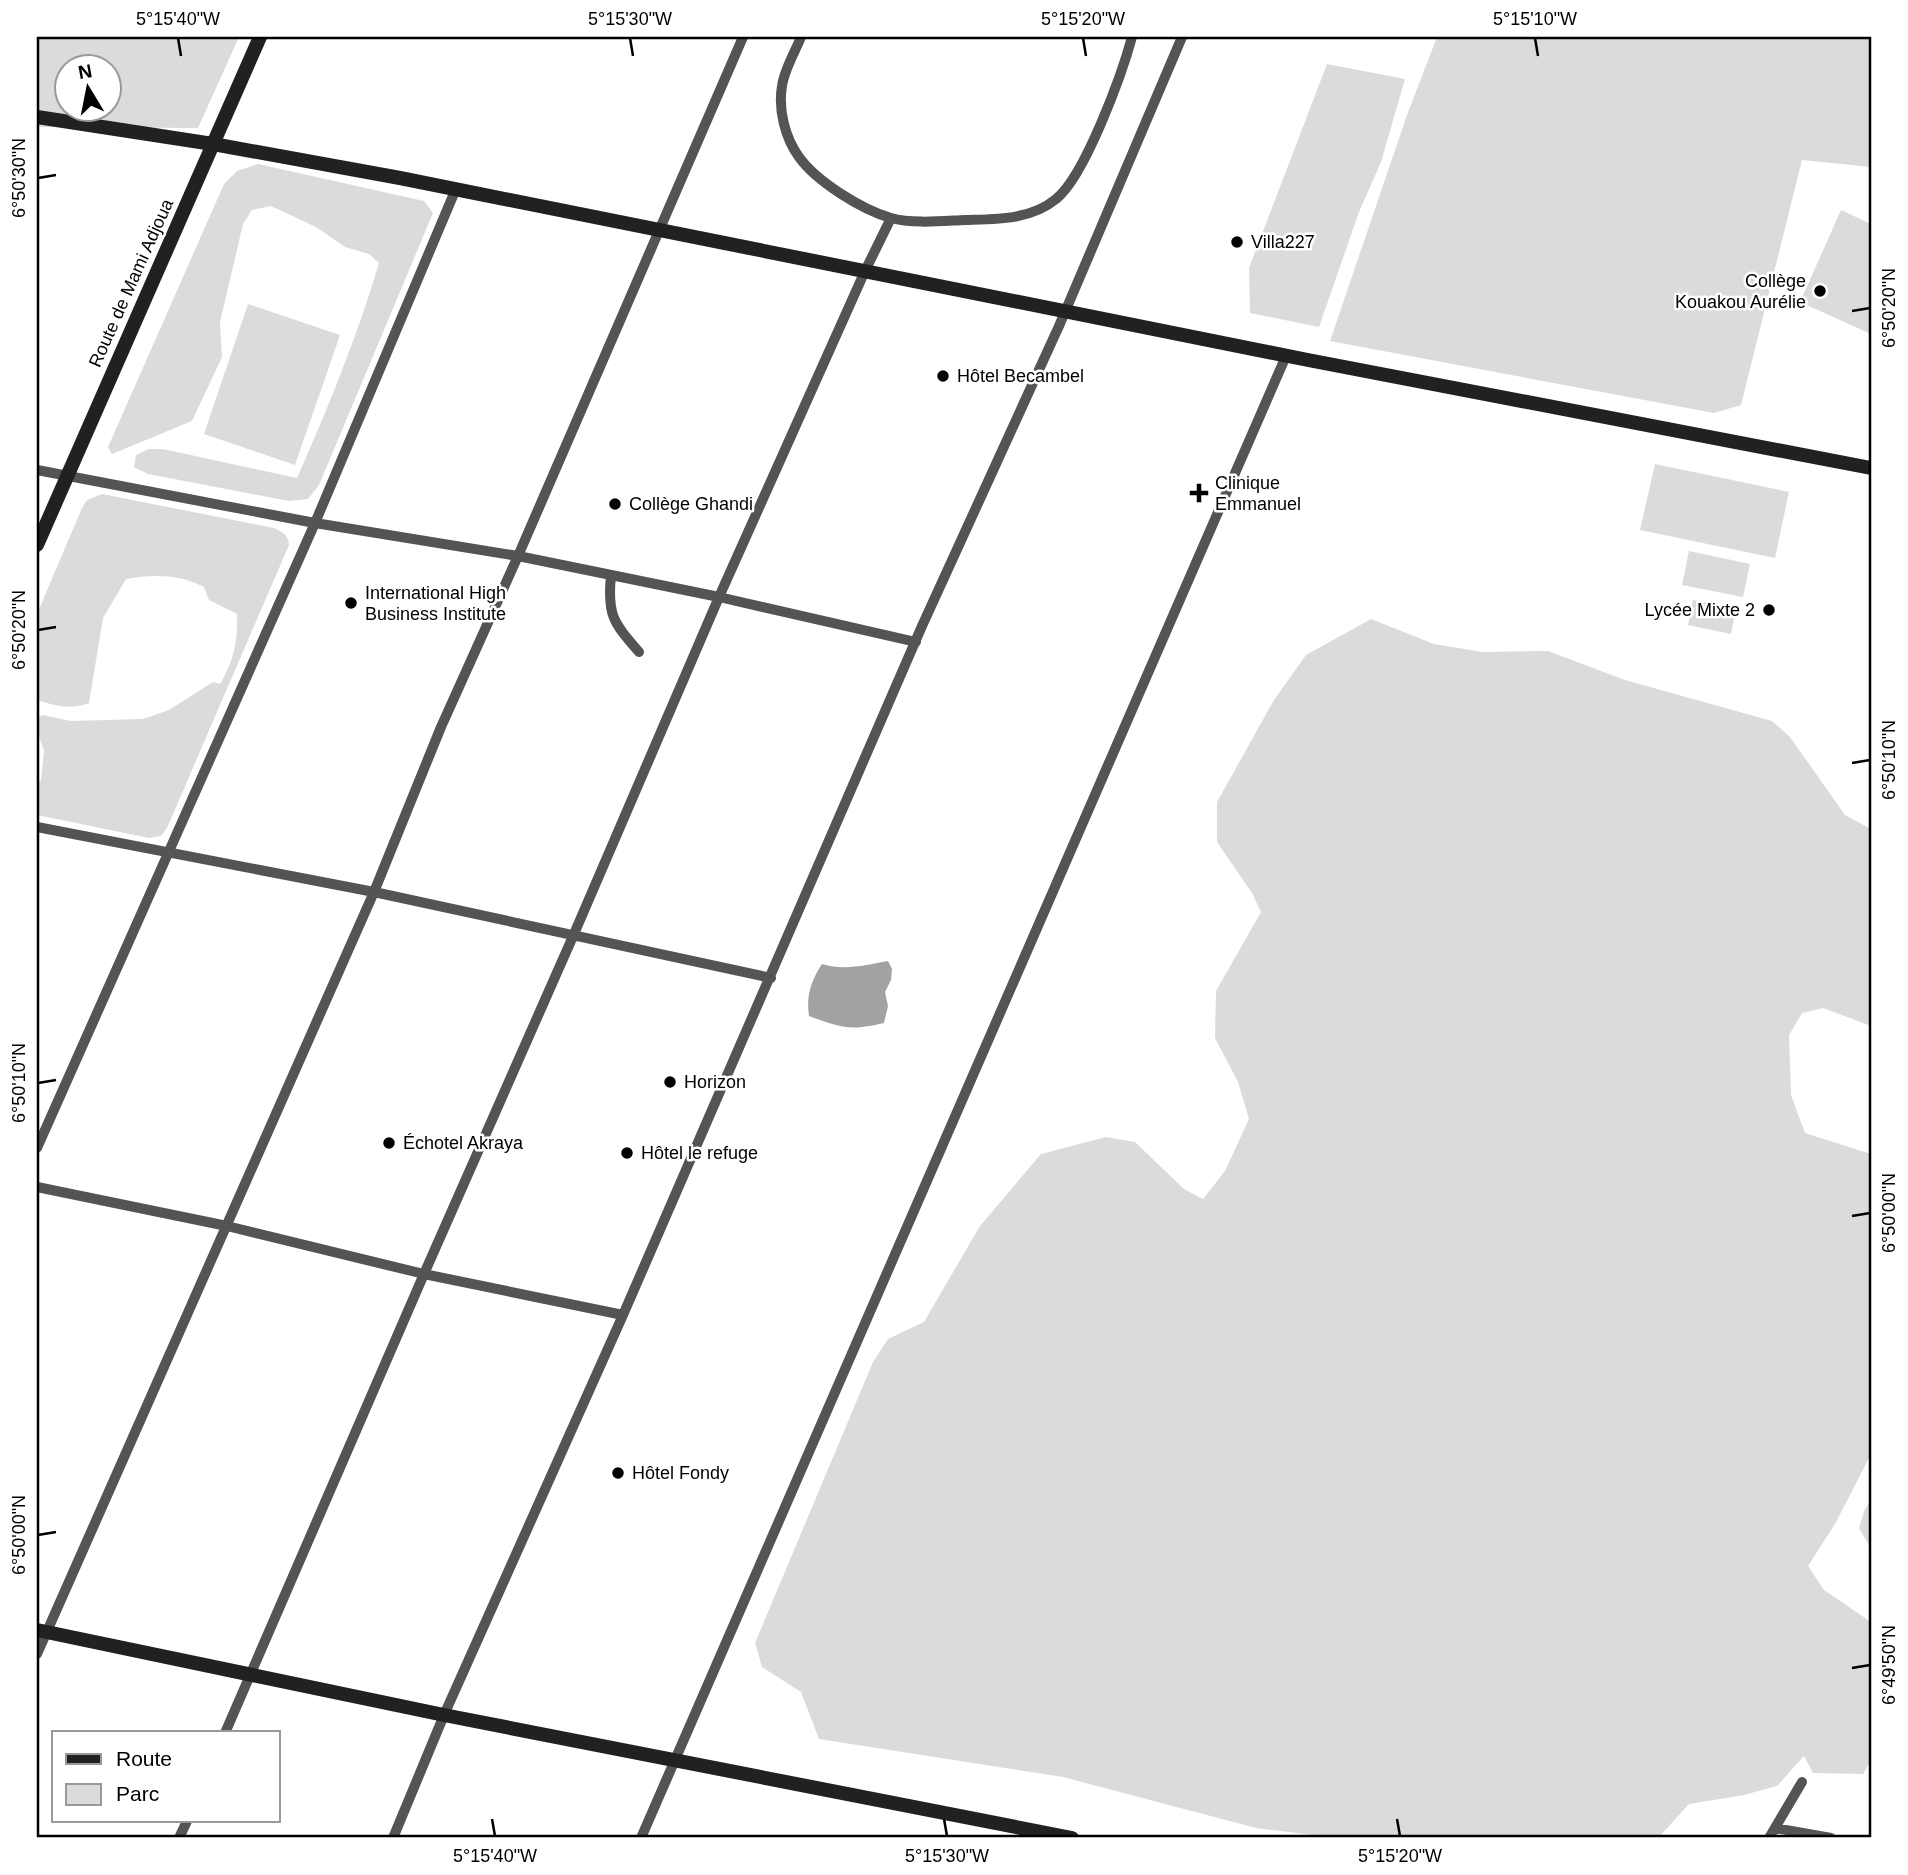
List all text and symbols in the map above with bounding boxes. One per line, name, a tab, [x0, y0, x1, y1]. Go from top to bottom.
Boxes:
text: 5°15'40"W	[136, 9, 220, 29]
text: 5°15'30"W	[588, 9, 672, 29]
text: 5°15'20"W	[1041, 9, 1125, 29]
text: 5°15'10"W	[1493, 9, 1577, 29]
north arrow	[52, 52, 122, 122]
text: N	[77, 60, 94, 83]
text: 6°50'30"N	[9, 138, 29, 218]
street label: Route de Mami Adjoua	[85, 195, 178, 370]
place label: Villa227	[1251, 232, 1315, 252]
marker: Villa227	[1229, 234, 1245, 250]
text: 6°50'20"N	[1879, 268, 1899, 348]
place label: Collège Kouakou Aurélie	[1675, 271, 1806, 312]
marker: Collège Kouakou Aurélie	[1812, 283, 1828, 299]
place label: Hôtel Becambel	[957, 366, 1084, 386]
marker: Hôtel Becambel	[935, 368, 951, 384]
place label: Clinique Emmanuel	[1215, 473, 1301, 514]
marker: Clinique Emmanuel	[1189, 483, 1209, 503]
place label: Collège Ghandi	[629, 494, 753, 514]
marker: Collège Ghandi	[607, 496, 623, 512]
place label: International High Business Institute	[365, 583, 506, 624]
text: 6°50'20"N	[9, 590, 29, 670]
marker: International High Business Institute	[343, 595, 359, 611]
place label: Lycée Mixte 2	[1645, 600, 1755, 620]
marker: Lycée Mixte 2	[1761, 602, 1777, 618]
text: 6°50'10"N	[1879, 720, 1899, 800]
text: 6°50'10"N	[9, 1043, 29, 1123]
place label: Horizon	[684, 1072, 746, 1092]
marker: Horizon	[662, 1074, 678, 1090]
place label: Échotel Akraya	[403, 1133, 524, 1153]
marker: Échotel Akraya	[381, 1135, 397, 1151]
place label: Hôtel le refuge	[641, 1143, 758, 1163]
marker: Hôtel le refuge	[619, 1145, 635, 1161]
text: 6°50'00"N	[1879, 1173, 1899, 1253]
place label: Hôtel Fondy	[632, 1463, 729, 1483]
marker: Hôtel Fondy	[610, 1465, 626, 1481]
text: 6°50'00"N	[9, 1495, 29, 1575]
text: 6°49'50"N	[1879, 1625, 1899, 1705]
legend	[52, 1731, 280, 1822]
text: Route	[116, 1747, 172, 1770]
text: Parc	[116, 1782, 159, 1805]
text: 5°15'40"W	[453, 1846, 537, 1866]
text: 5°15'30"W	[905, 1846, 989, 1866]
text: 5°15'20"W	[1358, 1846, 1442, 1866]

